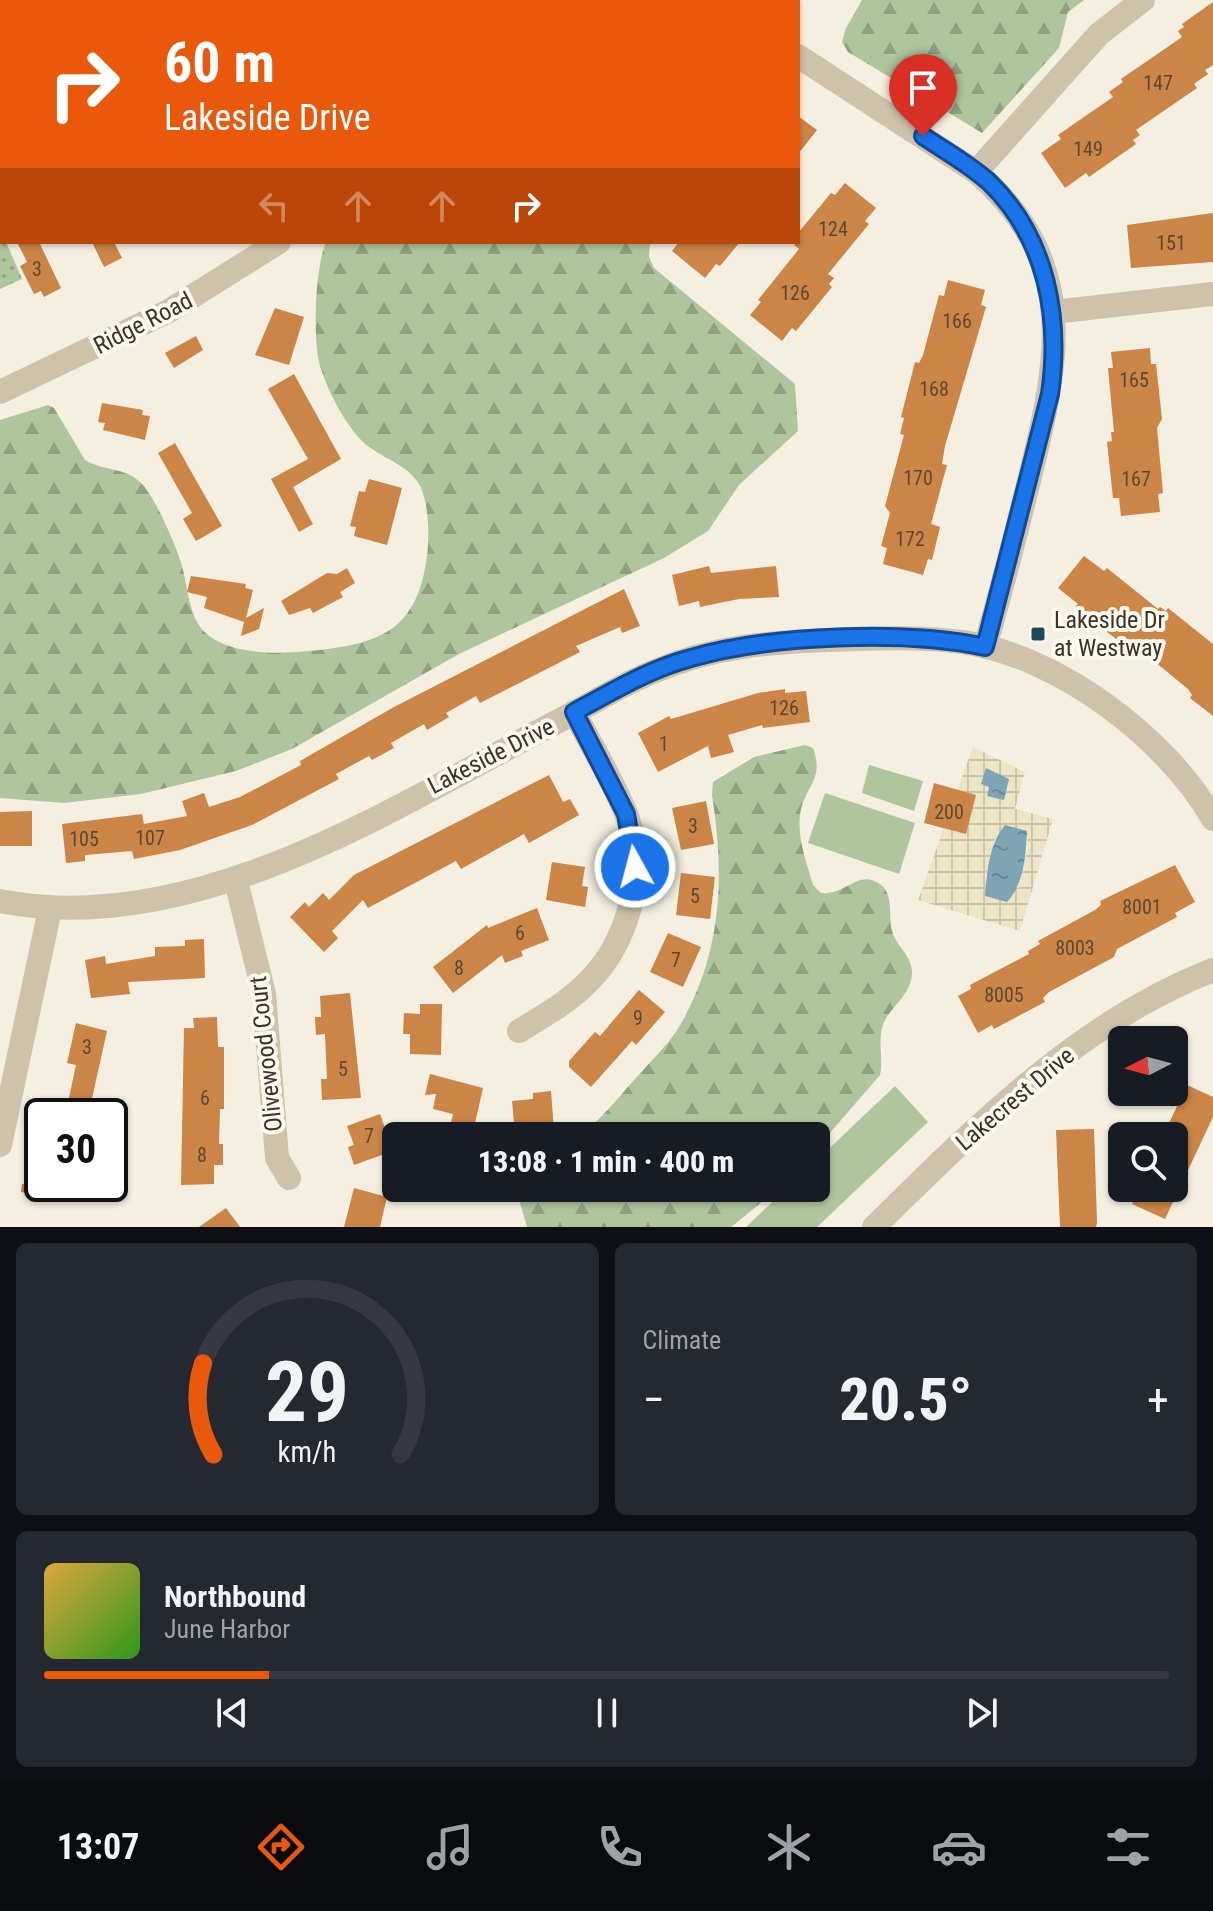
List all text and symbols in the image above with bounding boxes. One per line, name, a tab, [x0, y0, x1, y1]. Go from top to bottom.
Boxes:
text: 60 m	[164, 30, 275, 96]
icon: right	[32, 32, 136, 136]
pin	[889, 54, 957, 136]
icon: arrive	[901, 66, 945, 110]
house number: 147	[1143, 71, 1173, 95]
text: Lakeside Drive	[164, 97, 371, 139]
house number: 149	[1073, 137, 1103, 161]
icon: left	[252, 184, 296, 228]
icon: ahead	[336, 184, 380, 228]
icon: ahead	[420, 184, 464, 228]
icon: right	[504, 184, 548, 228]
house number: 124	[818, 217, 848, 241]
house number: 151	[1156, 231, 1186, 255]
house number: 3	[32, 257, 42, 281]
house number: 126	[780, 281, 810, 305]
street label: Ridge Road	[89, 286, 197, 360]
house number: 166	[942, 309, 972, 333]
house number: 165	[1119, 368, 1149, 392]
house number: 168	[919, 377, 949, 401]
house number: 170	[903, 466, 933, 490]
house number: 167	[1121, 467, 1151, 491]
house number: 172	[895, 527, 925, 551]
place label: Lakeside Dr at Westway	[1054, 606, 1165, 662]
marker: Lakeside Dr at Westway	[1029, 625, 1047, 643]
house number: 126	[769, 696, 799, 720]
street label: Lakeside Drive	[423, 712, 559, 800]
house number: 1	[659, 732, 669, 756]
house number: 200	[934, 800, 964, 824]
house number: 3	[688, 814, 698, 838]
position arrow	[593, 825, 677, 909]
house number: 107	[135, 826, 165, 850]
house number: 105	[69, 827, 99, 851]
house number: 5	[690, 884, 700, 908]
house number: 8001	[1122, 895, 1162, 919]
house number: 6	[515, 921, 525, 945]
house number: 8003	[1055, 936, 1095, 960]
house number: 7	[671, 948, 681, 972]
house number: 8	[454, 956, 464, 980]
street label: Olivewood Court	[244, 975, 288, 1133]
house number: 8005	[984, 983, 1024, 1007]
house number: 9	[633, 1006, 643, 1030]
north arrow	[1108, 1026, 1188, 1106]
map controls	[1108, 1026, 1188, 1202]
house number: 3	[82, 1035, 92, 1059]
street label: Lakecrest Drive	[950, 1041, 1080, 1157]
house number: 5	[338, 1057, 348, 1081]
house number: 6	[200, 1086, 210, 1110]
speed limit sign: 30	[24, 1098, 128, 1202]
button: search	[1108, 1122, 1188, 1202]
house number: 7	[364, 1124, 374, 1148]
house number: 8	[197, 1143, 207, 1167]
text: 13:08 · 1 min · 400 m	[478, 1144, 734, 1179]
text: Climate	[643, 1325, 721, 1355]
text: 29	[265, 1344, 349, 1441]
text: 20.5°	[839, 1364, 972, 1435]
text: −	[643, 1374, 665, 1426]
text: +	[1147, 1374, 1169, 1426]
text: km/h	[278, 1435, 337, 1469]
text: Northbound	[164, 1579, 306, 1614]
text: June Harbor	[164, 1614, 290, 1644]
icon: previous	[210, 1691, 254, 1735]
icon: pause	[585, 1691, 629, 1735]
icon: next	[960, 1691, 1004, 1735]
icon: directions	[253, 1819, 309, 1875]
icon: music	[422, 1819, 478, 1875]
icon: phone	[592, 1819, 648, 1875]
icon: climate	[761, 1819, 817, 1875]
icon: car	[931, 1819, 987, 1875]
icon: filters	[1100, 1819, 1156, 1875]
text: 13:07	[57, 1826, 139, 1868]

